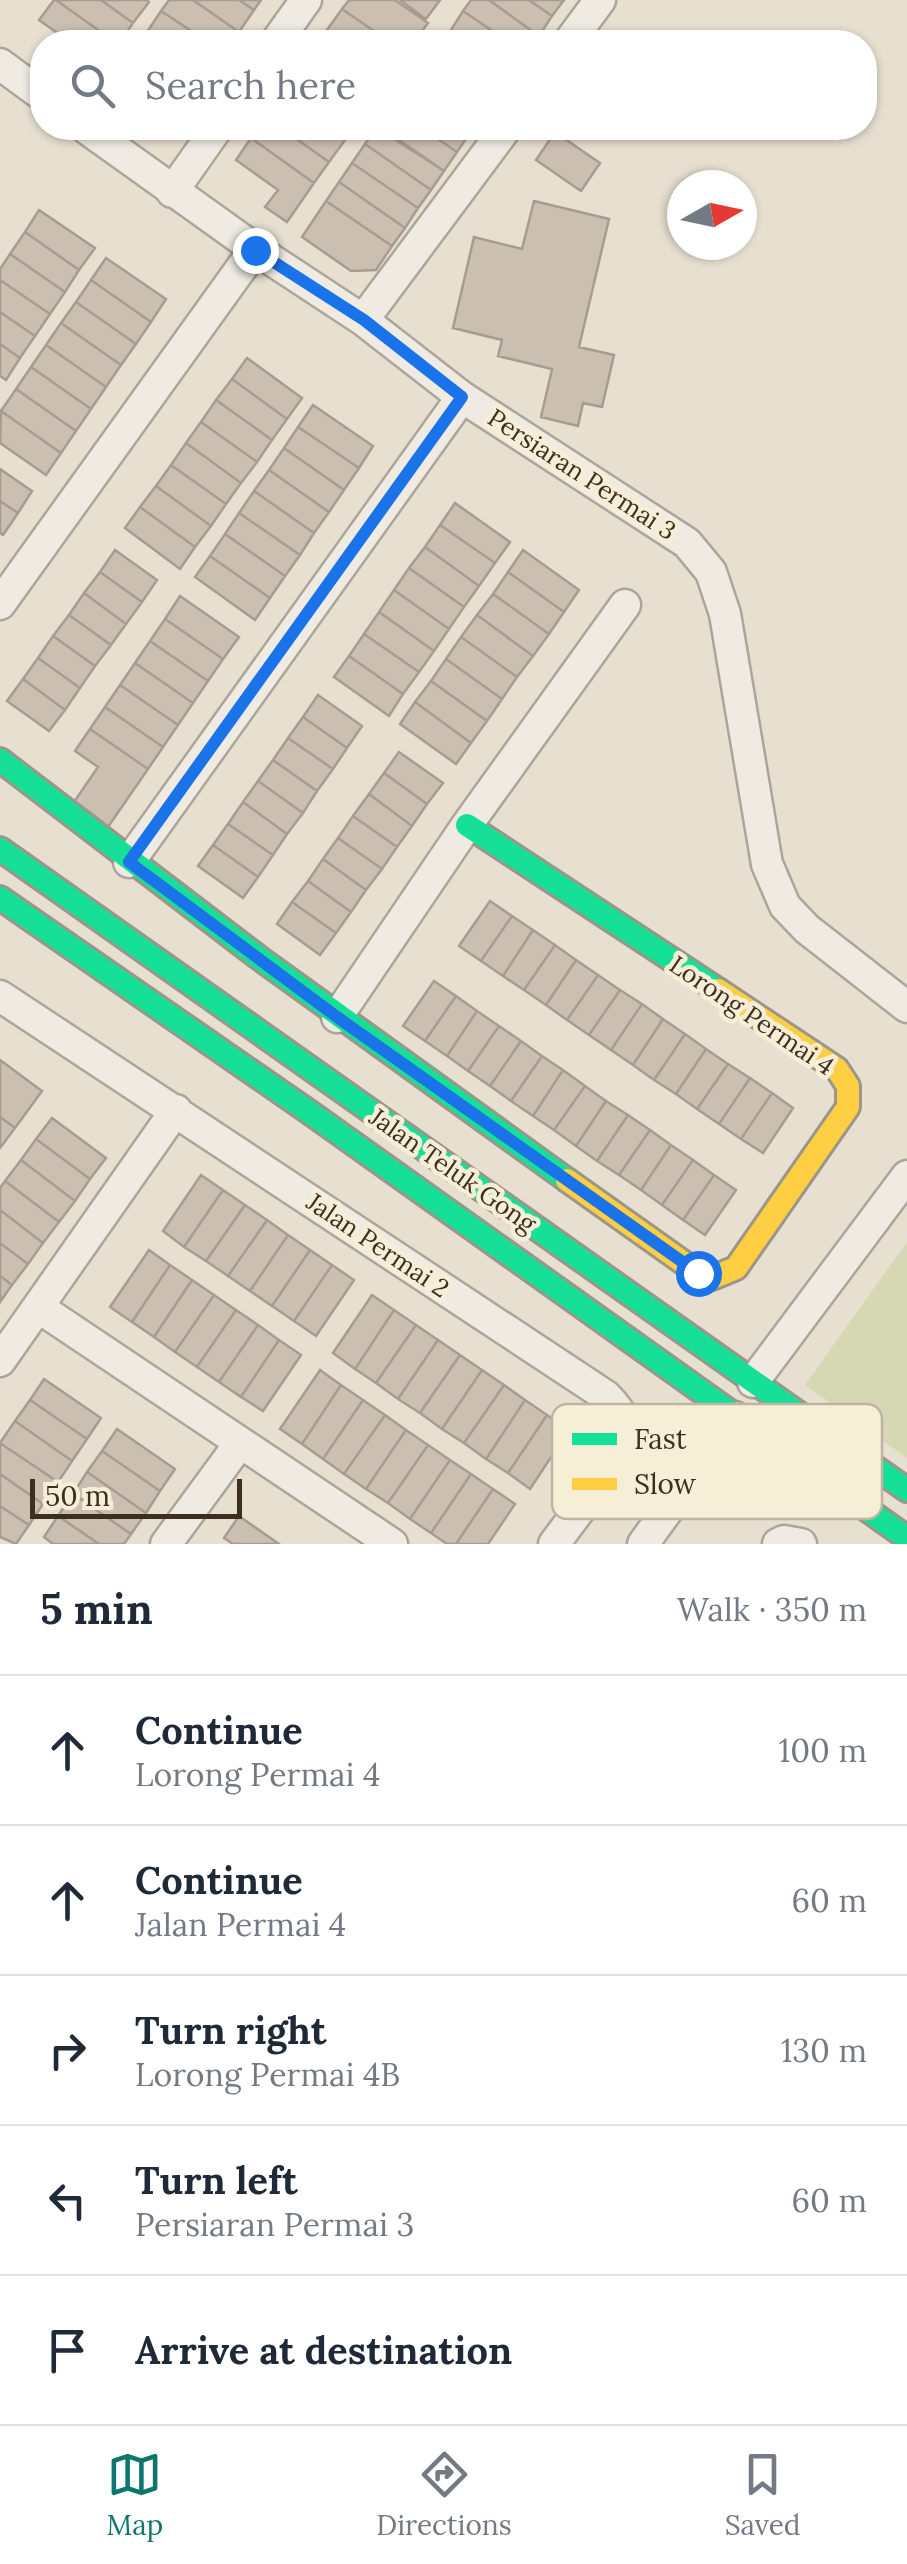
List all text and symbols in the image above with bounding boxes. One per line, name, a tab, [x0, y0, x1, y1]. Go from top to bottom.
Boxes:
search box	[30, 30, 877, 140]
icon: search	[65, 58, 120, 113]
text: Search here	[145, 61, 356, 109]
north arrow	[667, 170, 757, 260]
route end	[233, 228, 279, 274]
street label: Persiaran Permai 3	[482, 401, 682, 547]
street label: Lorong Permai 4	[664, 948, 840, 1082]
street label: Jalan Teluk Gong	[363, 1100, 543, 1240]
street label: Jalan Permai 2	[300, 1185, 455, 1304]
route start	[676, 1251, 722, 1297]
legend	[552, 1404, 882, 1519]
text: Fast	[634, 1421, 687, 1457]
text: Slow	[634, 1466, 697, 1502]
scale bar	[30, 1474, 242, 1518]
text: 50 m	[45, 1478, 110, 1514]
text: 5 min	[40, 1582, 153, 1636]
text: Walk · 350 m	[677, 1589, 867, 1630]
text: Continue	[135, 1706, 303, 1754]
icon: ahead	[40, 1723, 95, 1778]
text: 100 m	[779, 1730, 867, 1771]
text: Lorong Permai 4	[135, 1754, 380, 1795]
text: Continue	[135, 1856, 303, 1904]
icon: ahead	[40, 1873, 95, 1928]
text: 60 m	[792, 1880, 867, 1921]
text: Jalan Permai 4	[135, 1904, 346, 1945]
text: Turn right	[135, 2006, 326, 2054]
icon: right	[40, 2023, 95, 2078]
text: 130 m	[781, 2030, 867, 2071]
text: Lorong Permai 4B	[135, 2054, 400, 2095]
text: Turn left	[135, 2156, 298, 2204]
icon: left	[40, 2173, 95, 2228]
text: 60 m	[792, 2180, 867, 2221]
text: Persiaran Permai 3	[135, 2204, 414, 2245]
icon: arrive	[40, 2323, 95, 2378]
text: Arrive at destination	[135, 2326, 512, 2374]
tab: Map	[106, 2447, 163, 2543]
tab: Directions	[376, 2447, 512, 2543]
tab: Saved	[725, 2447, 801, 2543]

